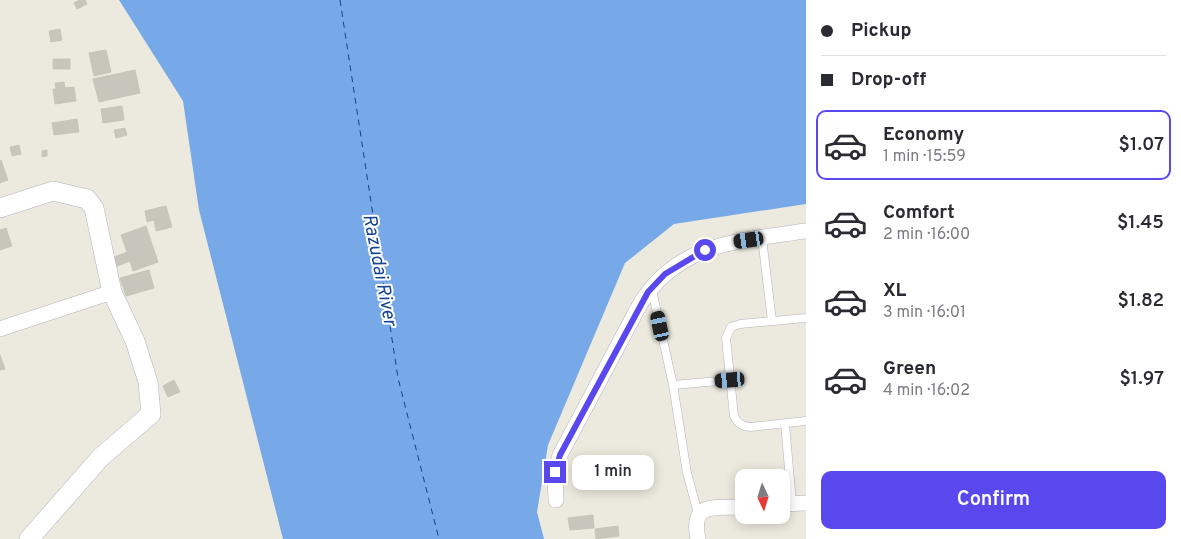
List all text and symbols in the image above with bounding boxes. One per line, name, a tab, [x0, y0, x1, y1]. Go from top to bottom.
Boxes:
text: Pickup	[851, 19, 911, 43]
text: Drop-off	[851, 68, 926, 92]
icon: car	[823, 123, 868, 168]
text: Economy	[883, 123, 964, 147]
text: $1.07	[1119, 133, 1164, 157]
text: 1 min · 15:59	[883, 147, 966, 167]
icon: car	[823, 201, 868, 246]
text: Comfort	[883, 201, 955, 225]
text: $1.45	[1117, 211, 1164, 235]
water label: Razudai River	[356, 212, 402, 330]
text: 2 min · 16:00	[883, 225, 970, 245]
car	[733, 230, 764, 250]
route start	[694, 239, 716, 261]
icon: car	[823, 279, 868, 324]
text: XL	[883, 279, 906, 303]
text: $1.82	[1118, 289, 1164, 313]
text: 3 min · 16:01	[883, 303, 966, 323]
car	[649, 310, 670, 342]
icon: car	[823, 357, 868, 402]
text: Green	[883, 357, 936, 381]
text: $1.97	[1119, 367, 1164, 391]
car	[714, 371, 745, 389]
text: 4 min · 16:02	[883, 381, 970, 401]
callout: 1 min	[572, 454, 655, 490]
route end	[544, 461, 566, 483]
text: 1 min	[594, 462, 632, 482]
north arrow	[735, 469, 790, 524]
map controls	[735, 469, 790, 524]
button: Confirm	[821, 471, 1166, 529]

